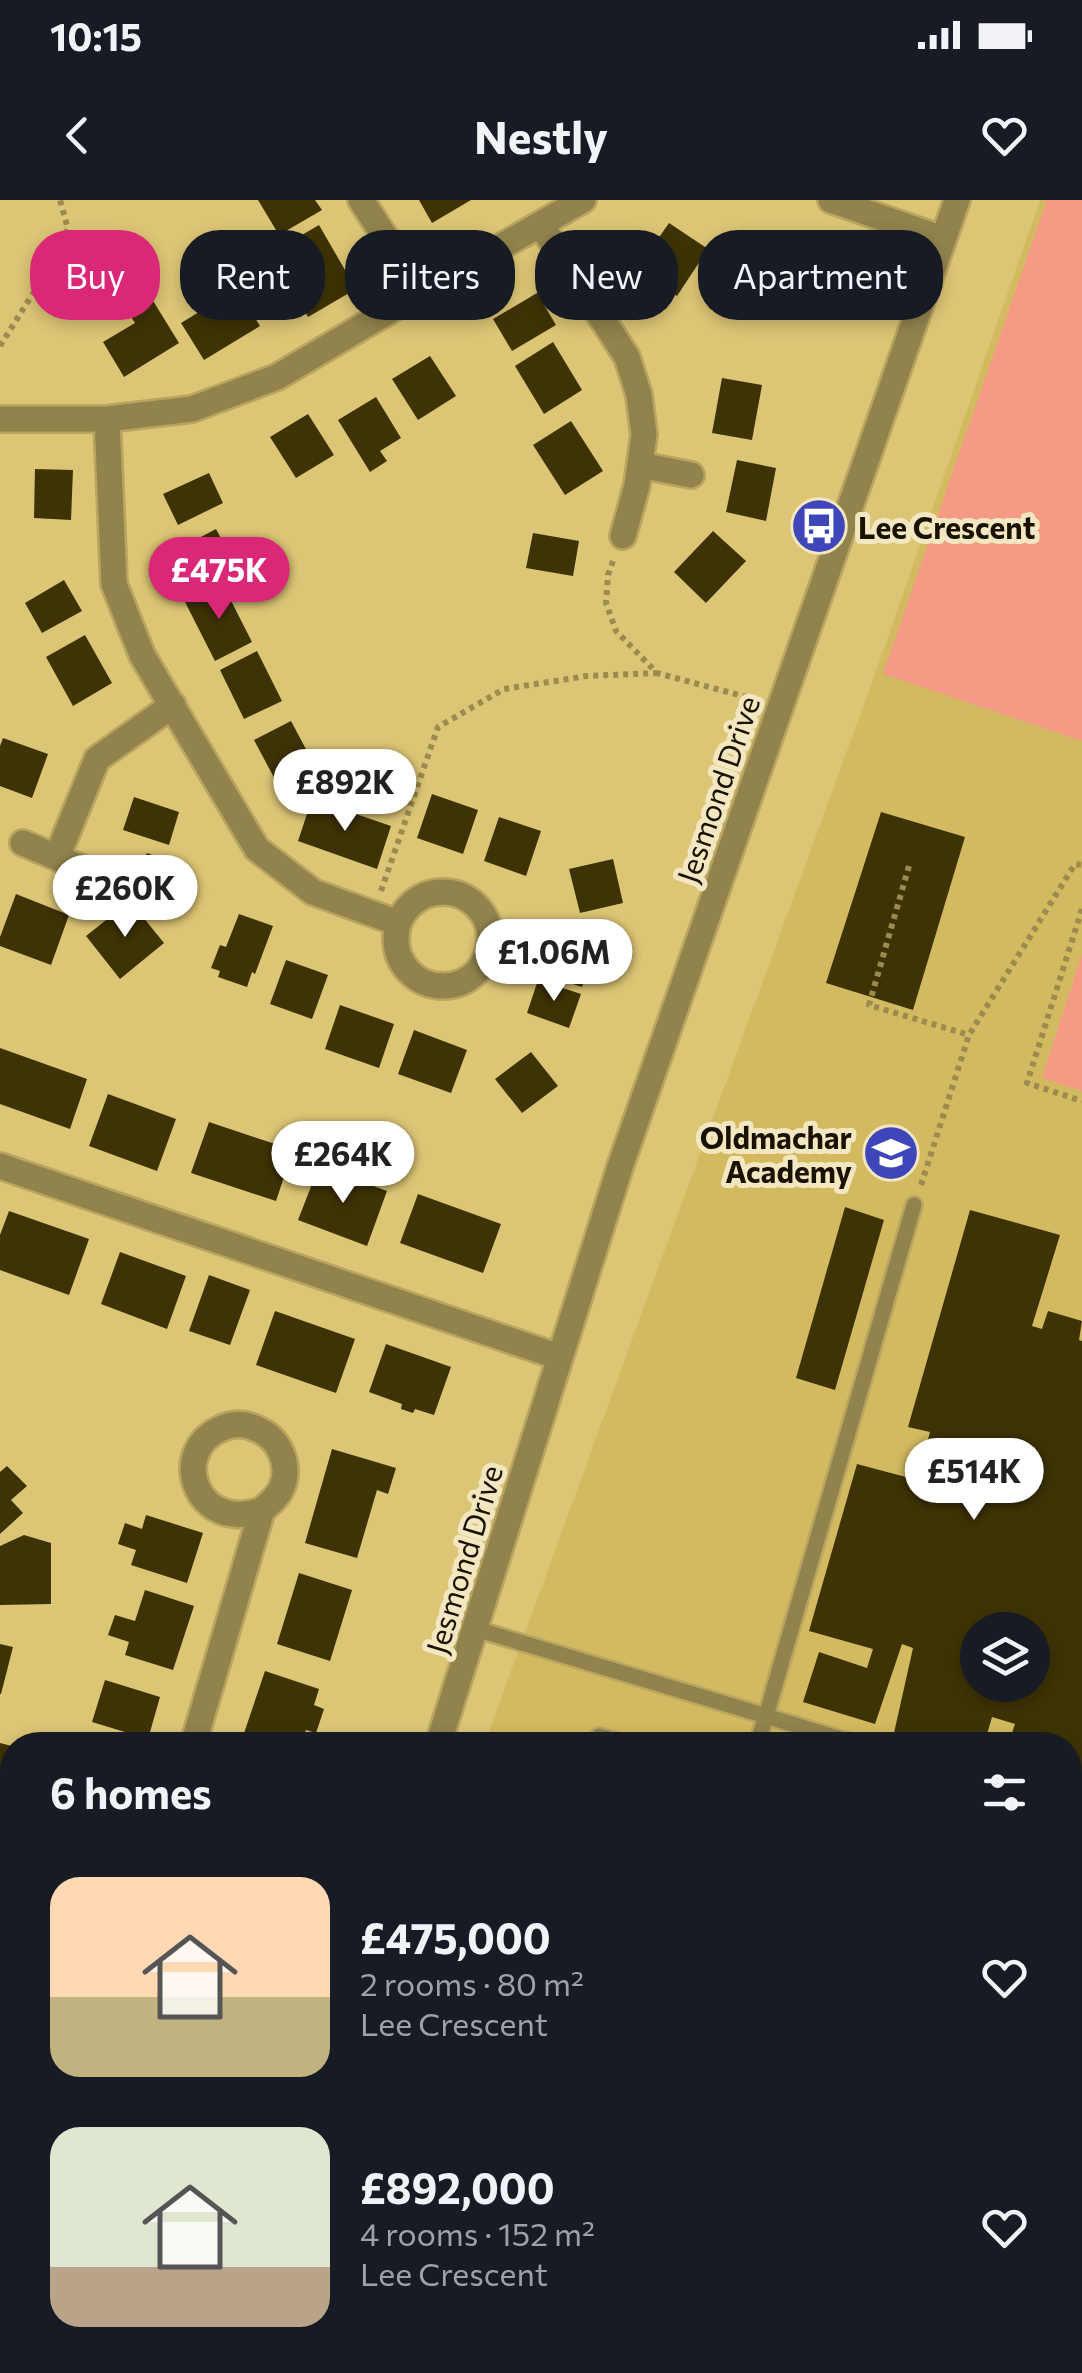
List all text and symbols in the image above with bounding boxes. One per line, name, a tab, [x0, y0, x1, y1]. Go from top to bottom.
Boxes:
text: 10:15	[50, 12, 142, 59]
icon: back	[50, 108, 105, 163]
text: Nestly	[474, 108, 608, 163]
icon: heart	[977, 108, 1032, 163]
chip: Buy	[30, 230, 160, 320]
chip: Rent	[180, 230, 325, 320]
chip: Filters	[345, 230, 515, 320]
chip: New	[535, 230, 678, 320]
chip: Apartment	[698, 230, 943, 320]
bus stop icon: Lee Crescent	[789, 496, 849, 556]
place label: Lee Crescent	[858, 508, 1035, 545]
pin: £475K	[149, 537, 289, 622]
text: £475K	[171, 549, 267, 589]
street label: Jesmond Drive	[668, 691, 766, 887]
pin: £892K	[275, 749, 415, 834]
text: £892K	[295, 761, 395, 801]
pin: £260K	[55, 855, 195, 940]
text: £260K	[75, 867, 175, 907]
pin: £1.06M	[473, 919, 635, 1004]
text: £1.06M	[497, 931, 611, 971]
place label: Oldmachar Academy	[700, 1118, 853, 1189]
pin: £264K	[273, 1121, 413, 1206]
school or university icon: Oldmachar Academy	[861, 1123, 921, 1183]
text: £264K	[293, 1133, 393, 1173]
pin: £514K	[904, 1438, 1044, 1523]
text: £514K	[927, 1450, 1021, 1490]
street label: Jesmond Drive	[417, 1460, 509, 1658]
map controls	[960, 1612, 1050, 1702]
button: layers	[960, 1612, 1050, 1702]
icon: filters	[977, 1765, 1032, 1820]
text: 6 homes	[50, 1766, 212, 1818]
text: £475,000	[360, 1911, 551, 1963]
icon: home	[130, 1917, 250, 2037]
icon: heart	[977, 1950, 1032, 2005]
text: 2 rooms · 80 m²	[360, 1963, 584, 2003]
text: Lee Crescent	[360, 2003, 548, 2043]
text: £892,000	[360, 2161, 555, 2213]
icon: home	[130, 2167, 250, 2287]
icon: heart	[977, 2200, 1032, 2255]
text: 4 rooms · 152 m²	[360, 2213, 595, 2253]
text: Lee Crescent	[360, 2253, 548, 2293]

